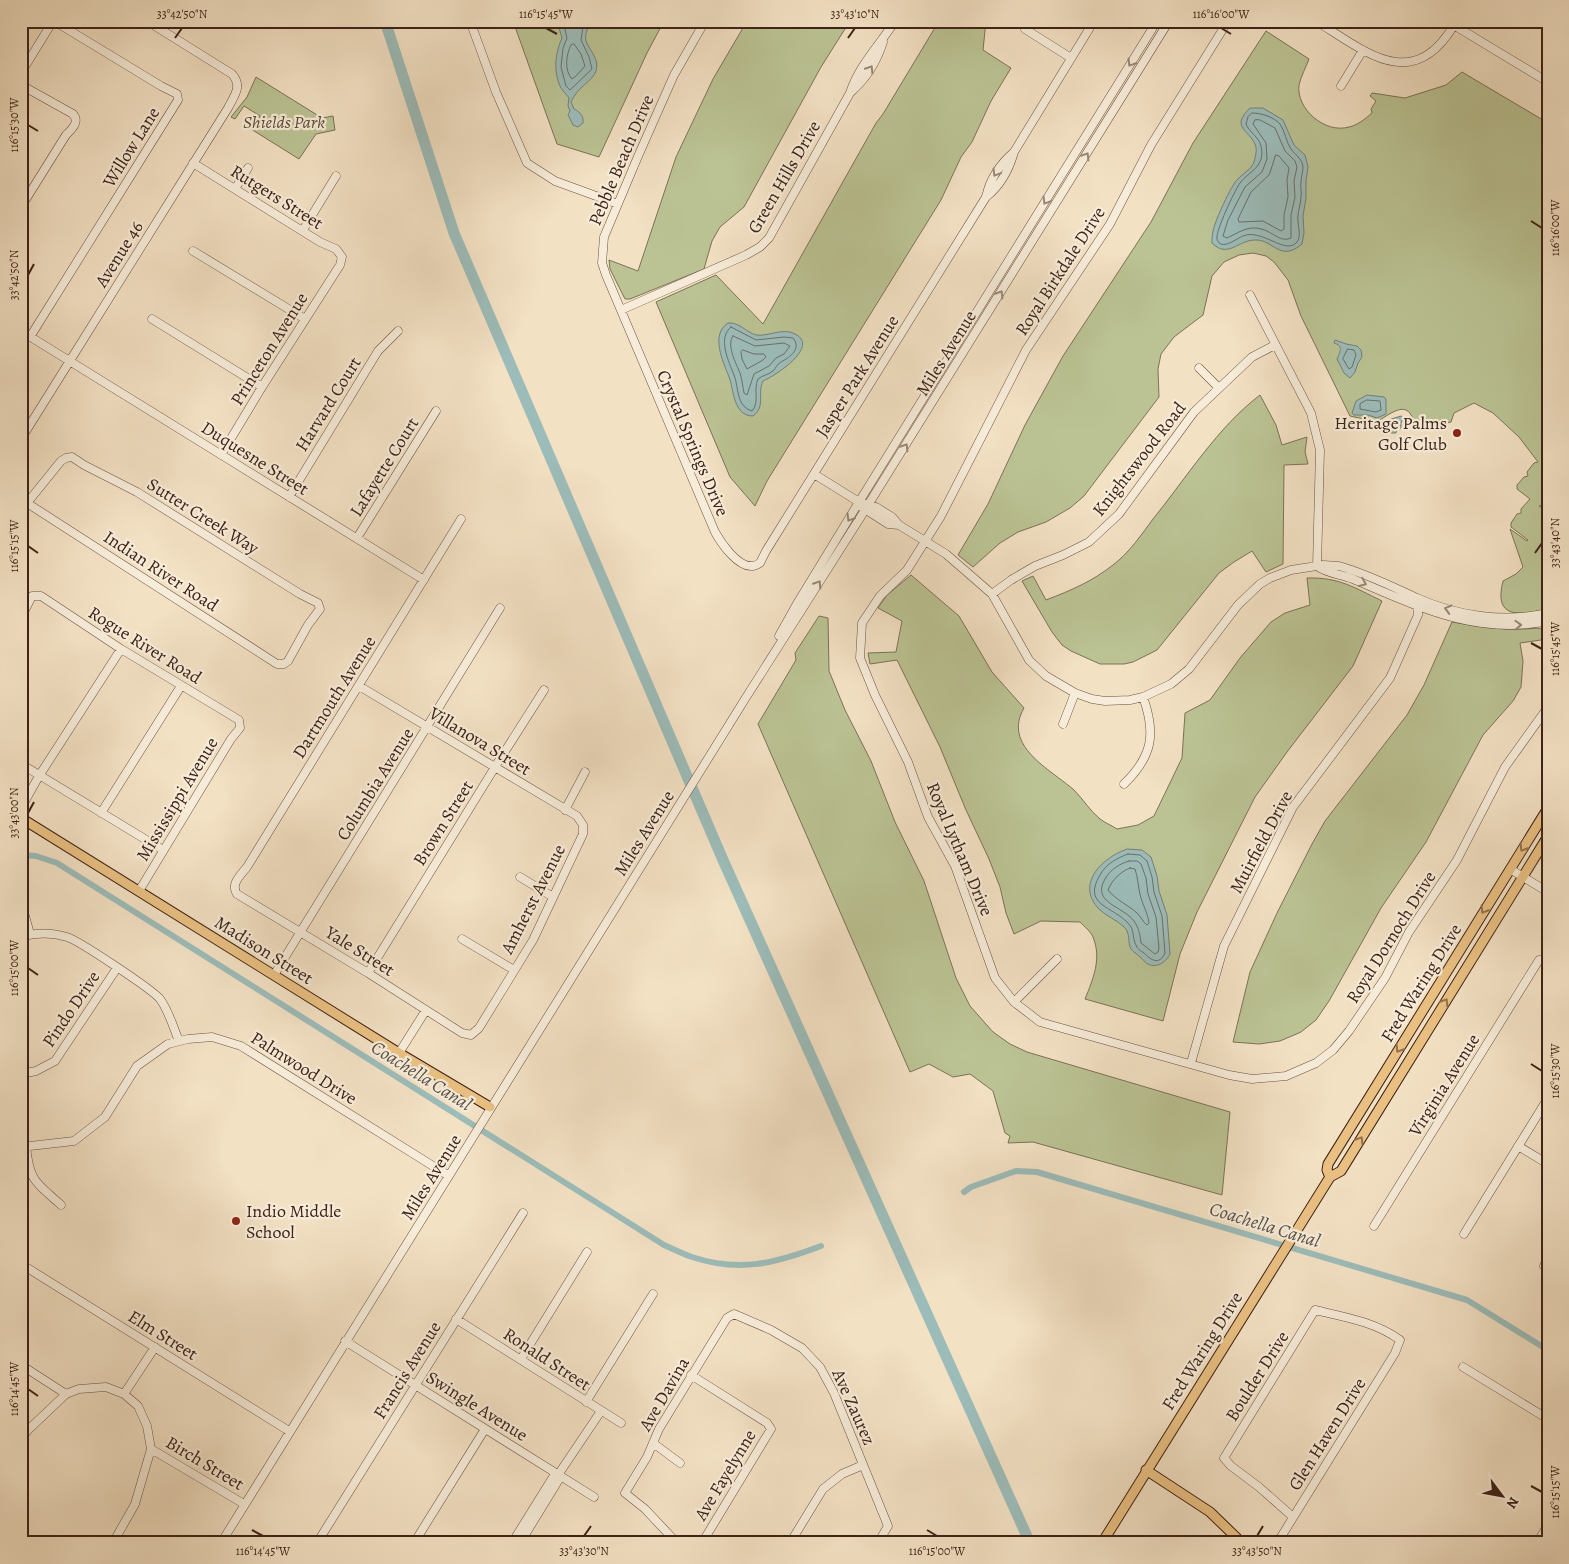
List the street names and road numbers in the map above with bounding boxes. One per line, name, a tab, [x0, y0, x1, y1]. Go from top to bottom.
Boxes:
street label: Pebble Beach Drive	[583, 91, 659, 229]
street label: Willow Lane	[96, 102, 165, 192]
street label: Green Hills Drive	[742, 116, 826, 238]
street label: Rutgers Street	[226, 159, 328, 235]
street label: Royal Birkdale Drive	[1009, 202, 1111, 340]
street label: Avenue 46	[89, 216, 149, 292]
street label: Princeton Avenue	[225, 288, 313, 410]
street label: Miles Avenue	[910, 306, 982, 400]
street label: Jasper Park Avenue	[810, 310, 904, 442]
street label: Harvard Court	[289, 352, 367, 456]
street label: Crystal Springs Drive	[651, 366, 735, 520]
street label: Knightswood Road	[1087, 397, 1191, 521]
street label: Lafayette Court	[344, 413, 424, 521]
street label: Duquesne Street	[197, 415, 313, 501]
street label: Sutter Creek Way	[143, 472, 264, 560]
street label: Indian River Road	[99, 525, 223, 617]
street label: Rogue River Road	[84, 601, 207, 690]
street label: Dartmouth Avenue	[287, 631, 381, 763]
street label: Villanova Street	[424, 701, 536, 781]
street label: Columbia Avenue	[331, 723, 419, 845]
street label: Mississippi Avenue	[131, 733, 223, 865]
street label: Brown Street	[407, 776, 479, 870]
street label: Royal Lytham Drive	[921, 778, 999, 920]
street label: Miles Avenue	[608, 786, 680, 880]
street label: Muirfield Drive	[1224, 786, 1298, 898]
street label: Amherst Avenue	[495, 840, 571, 959]
street label: Royal Dornoch Drive	[1341, 866, 1441, 1008]
street label: Madison Street	[210, 910, 318, 990]
street label: Fred Waring Drive	[1375, 919, 1467, 1047]
street label: Yale Street	[320, 920, 399, 982]
street label: Pindo Drive	[37, 966, 105, 1052]
street label: Palmwood Drive	[246, 1026, 362, 1110]
street label: Virginia Avenue	[1402, 1029, 1485, 1142]
street label: Miles Avenue	[395, 1130, 467, 1224]
street label: Fred Waring Drive	[1156, 1287, 1248, 1415]
street label: Elm Street	[124, 1304, 202, 1366]
street label: Francis Avenue	[367, 1317, 447, 1423]
street label: Ronald Street	[499, 1322, 595, 1396]
street label: Boulder Drive	[1220, 1326, 1294, 1426]
street label: Ave Davina	[633, 1352, 695, 1436]
street label: Ave Zaurez	[826, 1364, 881, 1449]
street label: Swingle Avenue	[422, 1365, 532, 1447]
street label: Glen Haven Drive	[1283, 1373, 1371, 1495]
street label: Ave Fayelynne	[688, 1425, 762, 1526]
street label: Birch Street	[161, 1430, 249, 1496]

